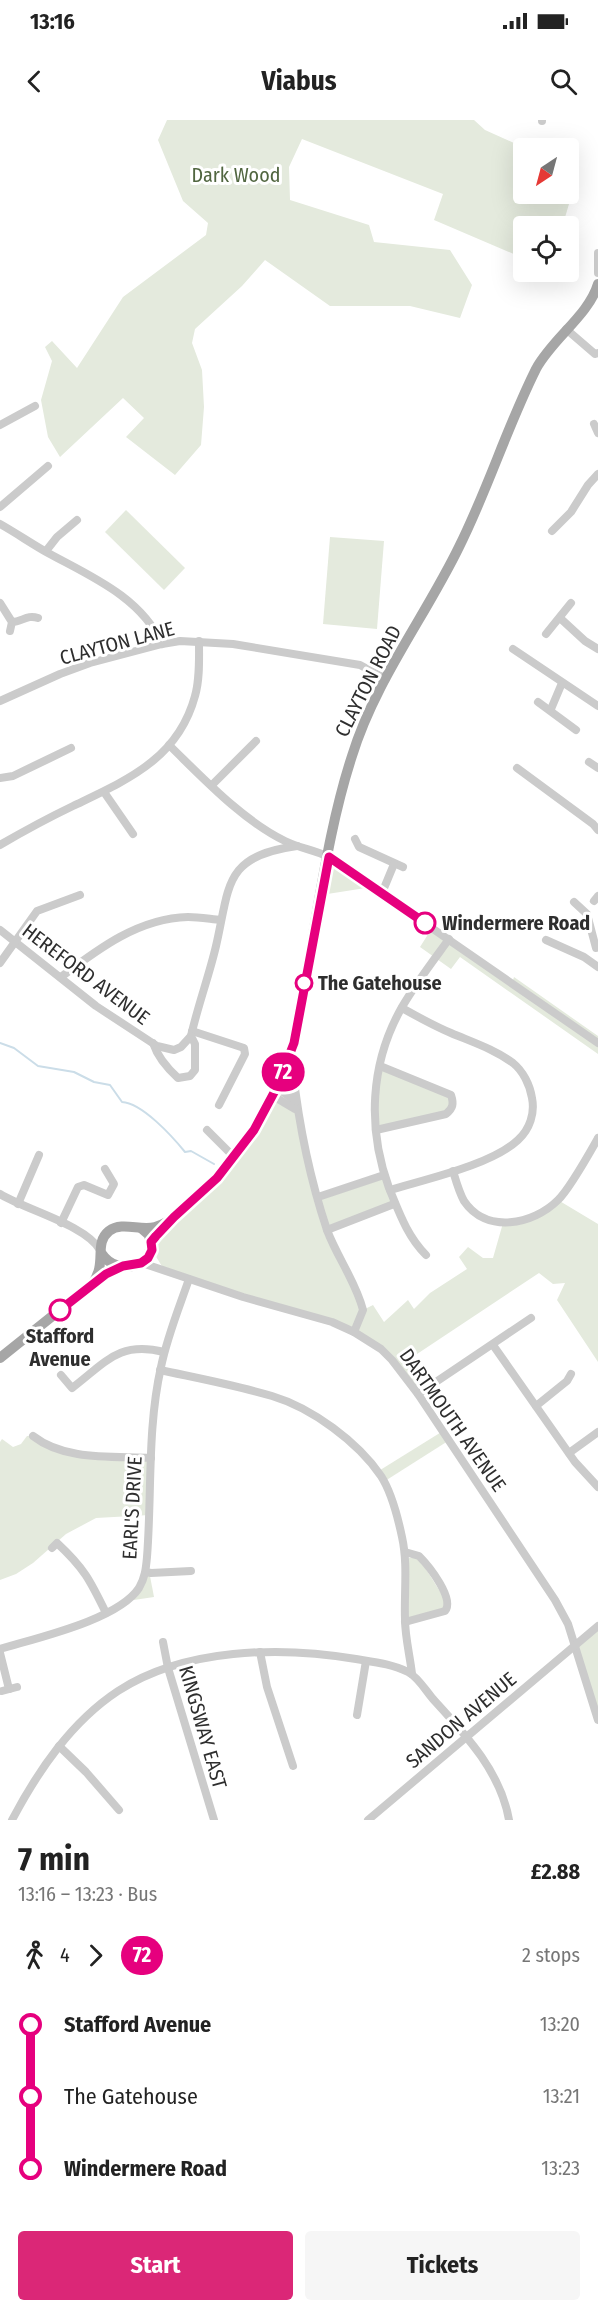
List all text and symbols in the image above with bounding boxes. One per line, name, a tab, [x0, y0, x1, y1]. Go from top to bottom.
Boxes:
text: 13:16	[30, 8, 75, 35]
icon: back	[18, 65, 51, 98]
text: Viabus	[261, 65, 337, 97]
icon: search	[547, 65, 580, 98]
north arrow	[513, 138, 579, 204]
map controls	[513, 138, 579, 282]
park label: Dark Wood	[192, 163, 280, 187]
button: locate	[513, 216, 579, 282]
street label: CLAYTON LANE	[57, 616, 177, 670]
street label: CLAYTON ROAD	[330, 621, 406, 741]
place label: Windermere Road	[442, 911, 590, 935]
marker: Windermere Road	[414, 912, 436, 934]
street label: HEREFORD AVENUE	[18, 918, 154, 1030]
place label: The Gatehouse	[318, 971, 442, 995]
marker: The Gatehouse	[295, 974, 313, 992]
line badge: 72	[256, 1052, 310, 1092]
text: 72	[274, 1059, 292, 1085]
marker: Stafford Avenue	[49, 1299, 71, 1321]
place label: Stafford Avenue	[26, 1324, 94, 1371]
street label: DARTMOUTH AVENUE	[395, 1344, 511, 1496]
street label: EARL'S DRIVE	[117, 1456, 147, 1560]
street label: KINGSWAY EAST	[174, 1663, 232, 1792]
street label: SANDON AVENUE	[401, 1667, 521, 1773]
text: 7 min	[18, 1839, 90, 1879]
text: £2.88	[531, 1858, 580, 1885]
text: 13:16 – 13:23 · Bus	[18, 1882, 157, 1906]
icon: walk	[18, 1939, 51, 1972]
icon: forward	[79, 1939, 112, 1972]
text: 72	[133, 1942, 151, 1968]
text: 4	[60, 1943, 70, 1967]
text: 2 stops	[522, 1943, 580, 1967]
text: Stafford Avenue	[64, 2011, 211, 2038]
text: 13:20	[540, 2012, 580, 2036]
text: The Gatehouse	[64, 2083, 198, 2110]
text: 13:21	[543, 2084, 580, 2108]
text: Windermere Road	[64, 2155, 227, 2182]
text: 13:23	[541, 2156, 580, 2180]
button: Start	[18, 2231, 293, 2300]
button: Tickets	[305, 2231, 580, 2300]

